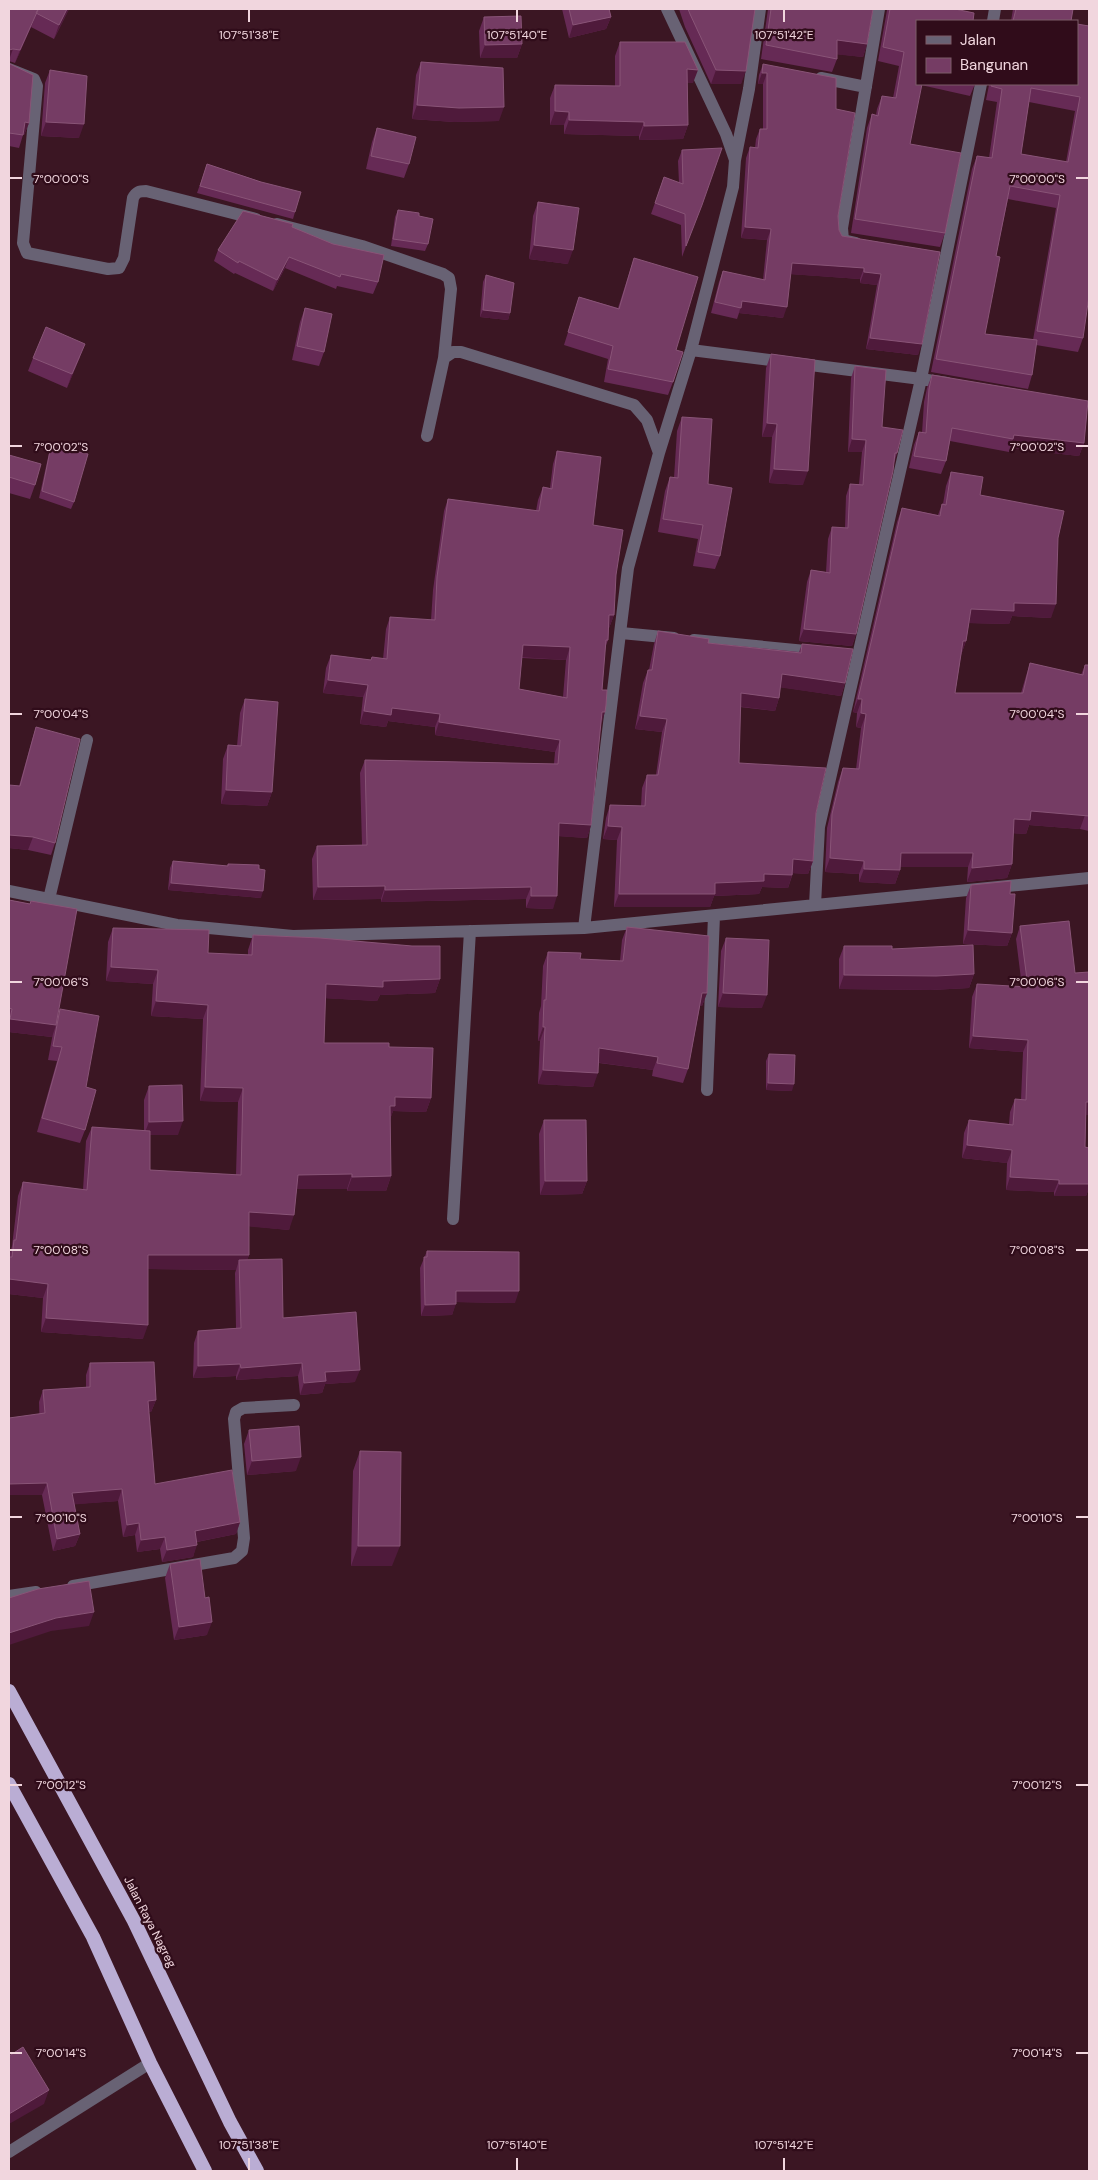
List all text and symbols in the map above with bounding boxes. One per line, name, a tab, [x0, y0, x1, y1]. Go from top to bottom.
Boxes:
legend	[916, 20, 1078, 85]
text: 107°51'38"E	[219, 27, 279, 43]
text: 107°51'40"E	[487, 27, 547, 43]
text: 107°51'42"E	[754, 27, 814, 43]
text: Jalan	[960, 30, 996, 50]
text: Bangunan	[960, 55, 1028, 75]
text: 7°00'00"S	[33, 171, 89, 187]
text: 7°00'00"S	[1009, 171, 1065, 187]
text: 7°00'02"S	[34, 439, 88, 455]
text: 7°00'02"S	[1010, 439, 1064, 455]
text: 7°00'04"S	[34, 706, 88, 722]
text: 7°00'04"S	[1010, 706, 1064, 722]
text: 7°00'06"S	[33, 974, 89, 990]
text: 7°00'06"S	[1009, 974, 1065, 990]
text: 7°00'08"S	[34, 1242, 88, 1258]
text: 7°00'08"S	[1010, 1242, 1064, 1258]
text: 7°00'10"S	[35, 1510, 87, 1526]
text: 7°00'10"S	[1011, 1510, 1063, 1526]
text: 7°00'12"S	[36, 1777, 86, 1793]
text: 7°00'12"S	[1012, 1777, 1062, 1793]
street label: Jalan Raya Nagreg	[120, 1874, 180, 1971]
text: 7°00'14"S	[36, 2045, 86, 2061]
text: 7°00'14"S	[1012, 2045, 1062, 2061]
text: 107°51'38"E	[219, 2137, 279, 2153]
text: 107°51'40"E	[487, 2137, 547, 2153]
text: 107°51'42"E	[754, 2137, 814, 2153]

